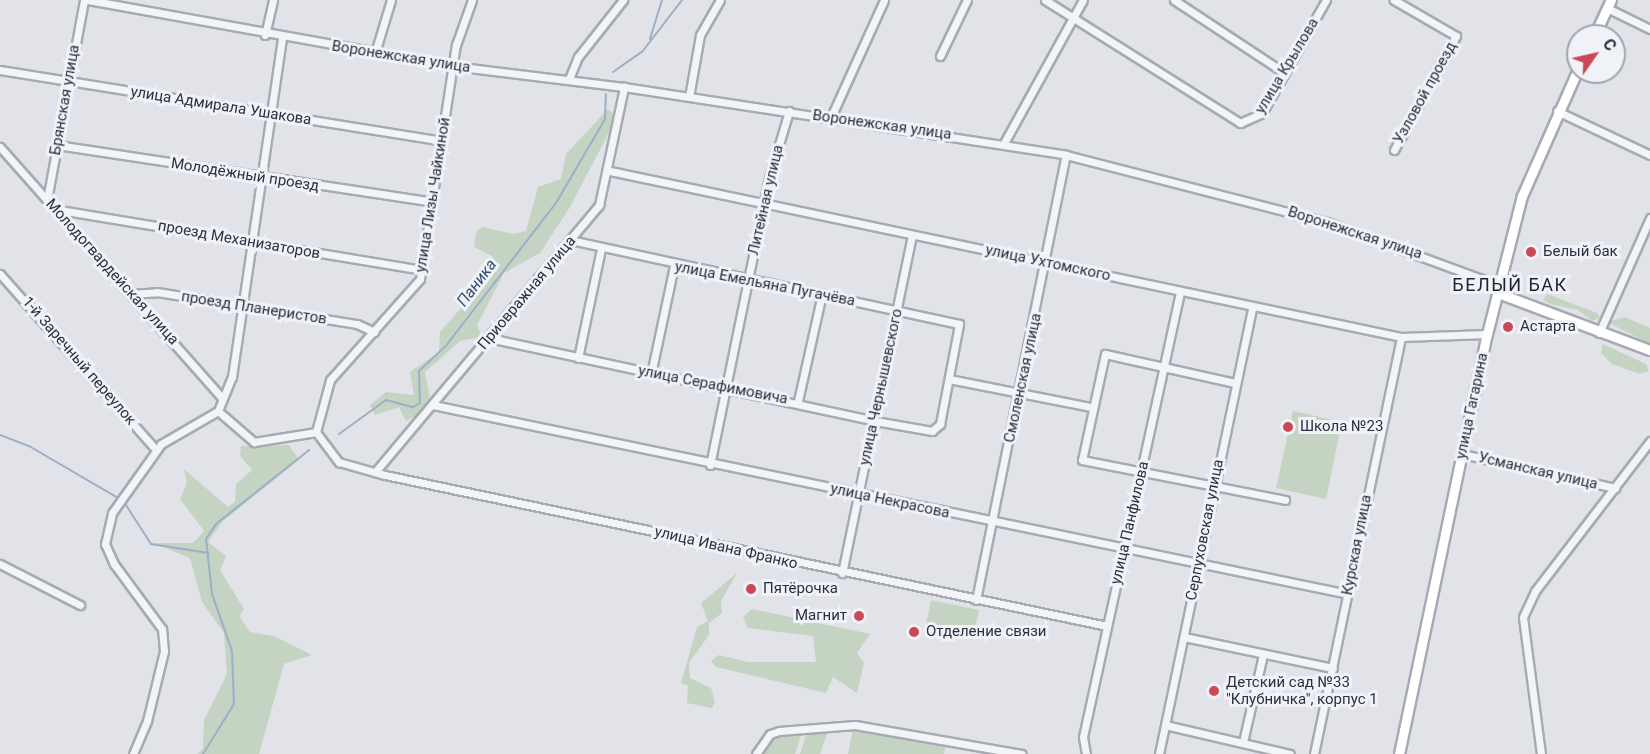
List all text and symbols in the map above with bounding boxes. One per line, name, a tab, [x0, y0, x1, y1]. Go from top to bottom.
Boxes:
street label: улица Крылова	[1251, 15, 1323, 117]
north arrow	[1566, 24, 1626, 84]
text: С	[1599, 35, 1620, 54]
street label: Воронежская улица	[330, 37, 472, 77]
street label: Узловой проезд	[1390, 39, 1460, 147]
street label: Брянская улица	[46, 43, 84, 157]
street label: улица Адмирала Ушакова	[129, 83, 313, 129]
street label: Воронежская улица	[811, 106, 953, 144]
street label: улица Лизы Чайкиной	[412, 116, 454, 274]
street label: Литейная улица	[745, 143, 787, 257]
street label: Молодёжный проезд	[170, 154, 320, 196]
street label: Молодогвардейская улица	[42, 195, 182, 349]
street label: Воронежская улица	[1286, 203, 1424, 263]
street label: проезд Механизаторов	[156, 217, 322, 263]
street label: Приовражная улица	[474, 232, 580, 354]
street label: улица Ухтомского	[984, 241, 1112, 285]
place label: Белый бак	[1543, 243, 1618, 261]
marker: Белый бак	[1524, 245, 1538, 259]
water label: Паника	[453, 256, 501, 310]
street label: улица Емельяна Пугачёва	[673, 258, 857, 310]
district label: БЕЛЫЙ БАК	[1452, 274, 1568, 296]
street label: проезд Планеристов	[180, 288, 328, 328]
street label: 1-й Заречный переулок	[18, 293, 140, 429]
street label: улица Чернышевского	[856, 307, 906, 467]
street label: Смоленская улица	[1000, 312, 1046, 444]
place label: Астарта	[1520, 318, 1576, 336]
marker: Астарта	[1501, 320, 1515, 334]
street label: улица Гагарина	[1452, 351, 1492, 461]
street label: улица Серафимовича	[637, 362, 789, 408]
place label: Школа №23	[1300, 418, 1383, 436]
marker: Школа №23	[1281, 420, 1295, 434]
street label: Усманская улица	[1477, 449, 1599, 493]
street label: Серпуховская улица	[1182, 458, 1228, 602]
street label: улица Панфилова	[1107, 460, 1153, 586]
street label: улица Некрасова	[829, 480, 951, 522]
street label: Курская улица	[1338, 493, 1376, 597]
street label: улица Ивана Франко	[653, 523, 799, 573]
place label: Пятёрочка	[763, 580, 838, 598]
marker: Пятёрочка	[744, 582, 758, 596]
place label: Магнит	[795, 607, 847, 625]
marker: Магнит	[852, 609, 866, 623]
place label: Отделение связи	[926, 623, 1046, 641]
marker: Отделение связи	[907, 625, 921, 639]
place label: Детский сад №33 "Клубничка", корпус 1	[1226, 673, 1378, 708]
marker: Детский сад №33 "Клубничка", корпус 1	[1207, 684, 1221, 698]

